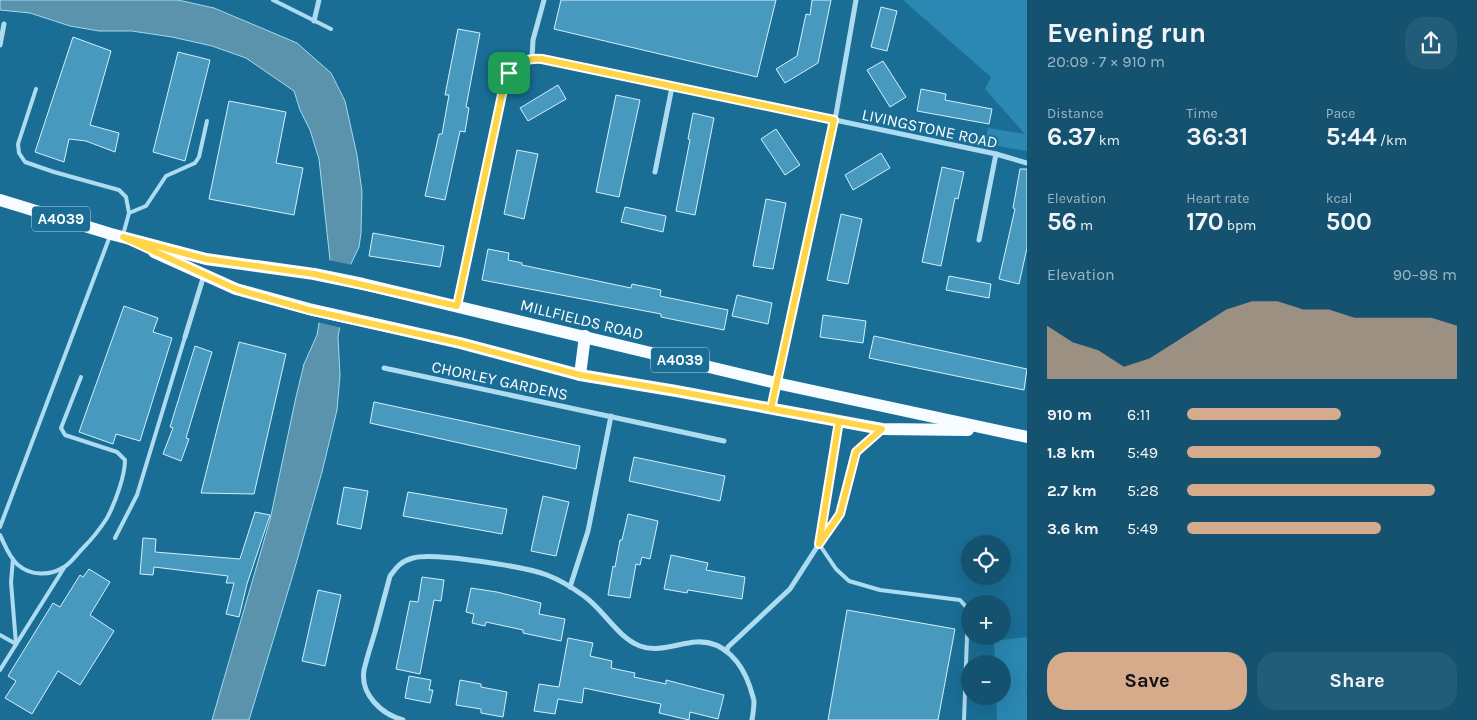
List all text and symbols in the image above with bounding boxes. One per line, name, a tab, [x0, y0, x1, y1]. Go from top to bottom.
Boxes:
text: Evening run	[1047, 16, 1206, 49]
button: share	[1405, 17, 1457, 69]
pin	[488, 52, 530, 94]
text: 20:09 · 7 × 910 m	[1047, 52, 1165, 71]
icon: arrive	[495, 59, 523, 87]
street label: LIVINGSTONE ROAD	[860, 105, 1000, 152]
text: Distance	[1047, 105, 1104, 122]
text: Time	[1186, 105, 1218, 122]
text: Pace	[1326, 105, 1356, 122]
text: 6.37	[1047, 122, 1096, 151]
text: 36:31	[1186, 122, 1248, 151]
text: 5:44	[1326, 122, 1377, 151]
text: km	[1096, 132, 1120, 149]
text: /km	[1377, 132, 1407, 149]
text: Elevation	[1047, 190, 1106, 207]
text: Heart rate	[1186, 190, 1249, 207]
text: kcal	[1326, 190, 1352, 207]
road number: A4039	[32, 206, 90, 232]
text: 56	[1047, 207, 1077, 236]
text: 170	[1186, 207, 1224, 236]
text: 500	[1326, 207, 1372, 236]
text: m	[1077, 217, 1093, 234]
text: bpm	[1224, 217, 1256, 234]
text: Elevation	[1047, 265, 1115, 284]
text: 90–98 m	[1393, 265, 1457, 284]
street label: MILLFIELDS ROAD	[518, 295, 645, 344]
road number: A4039	[651, 348, 709, 372]
street label: CHORLEY GARDENS	[430, 357, 570, 404]
text: 910 m	[1047, 405, 1092, 424]
text: 6:11	[1127, 405, 1150, 424]
text: 1.8 km	[1047, 443, 1095, 462]
text: 5:49	[1127, 443, 1158, 462]
text: 2.7 km	[1047, 481, 1097, 500]
text: 5:28	[1127, 481, 1159, 500]
text: 3.6 km	[1047, 519, 1099, 538]
text: 5:49	[1127, 519, 1158, 538]
map controls	[961, 535, 1011, 705]
button: locate	[961, 535, 1011, 585]
button: +	[961, 595, 1011, 645]
button: Save	[1047, 652, 1247, 710]
button: Share	[1257, 652, 1457, 710]
button: −	[961, 655, 1011, 705]

